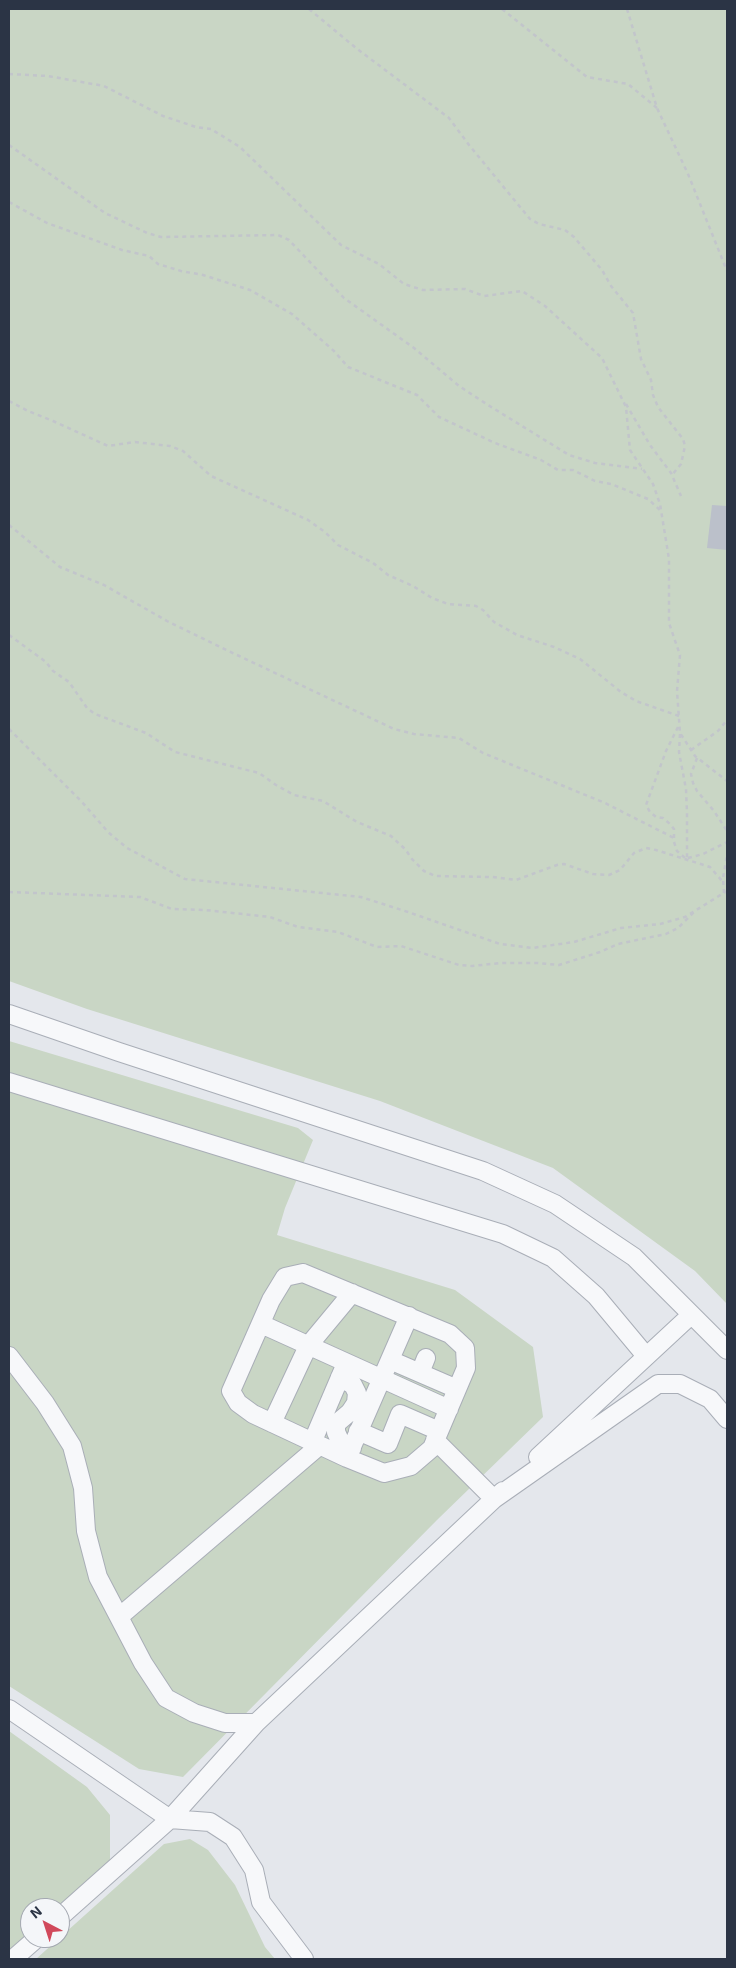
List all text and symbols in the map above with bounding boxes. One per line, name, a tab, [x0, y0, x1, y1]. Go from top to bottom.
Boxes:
north arrow	[20, 1898, 70, 1948]
text: N	[26, 1902, 45, 1922]

